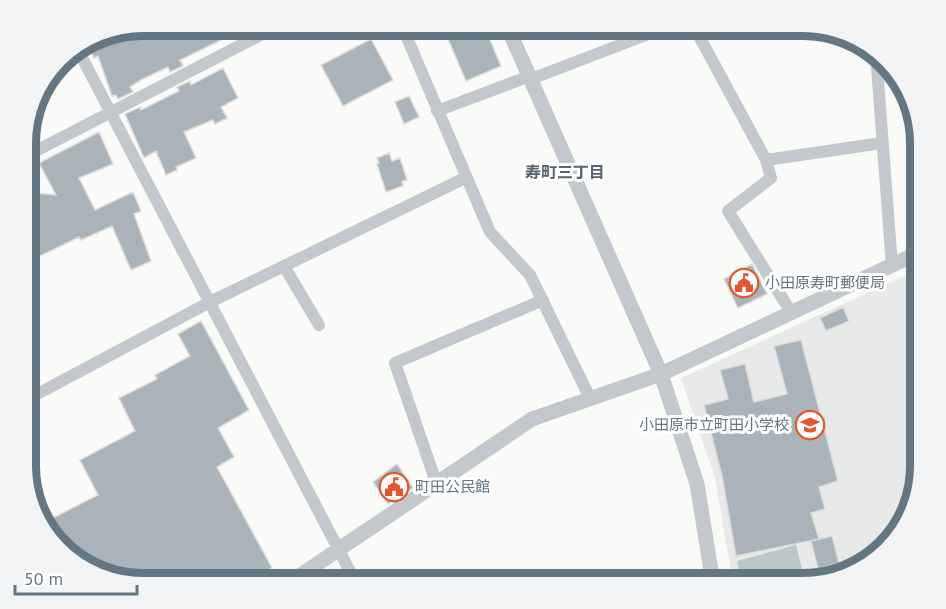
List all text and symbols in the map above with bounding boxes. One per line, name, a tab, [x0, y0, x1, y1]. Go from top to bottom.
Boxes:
district label: 寿町三丁目	[525, 162, 605, 182]
public building icon: 小田原寿町郵便局	[728, 267, 760, 299]
place label: 小田原寿町郵便局	[765, 273, 885, 292]
school or university icon: 小田原市立町田小学校	[794, 409, 826, 441]
place label: 小田原市立町田小学校	[639, 415, 789, 434]
public building icon: 町田公民館	[378, 471, 410, 503]
place label: 町田公民館	[415, 477, 490, 496]
scale bar	[15, 558, 136, 596]
text: 50 m	[24, 567, 63, 590]

